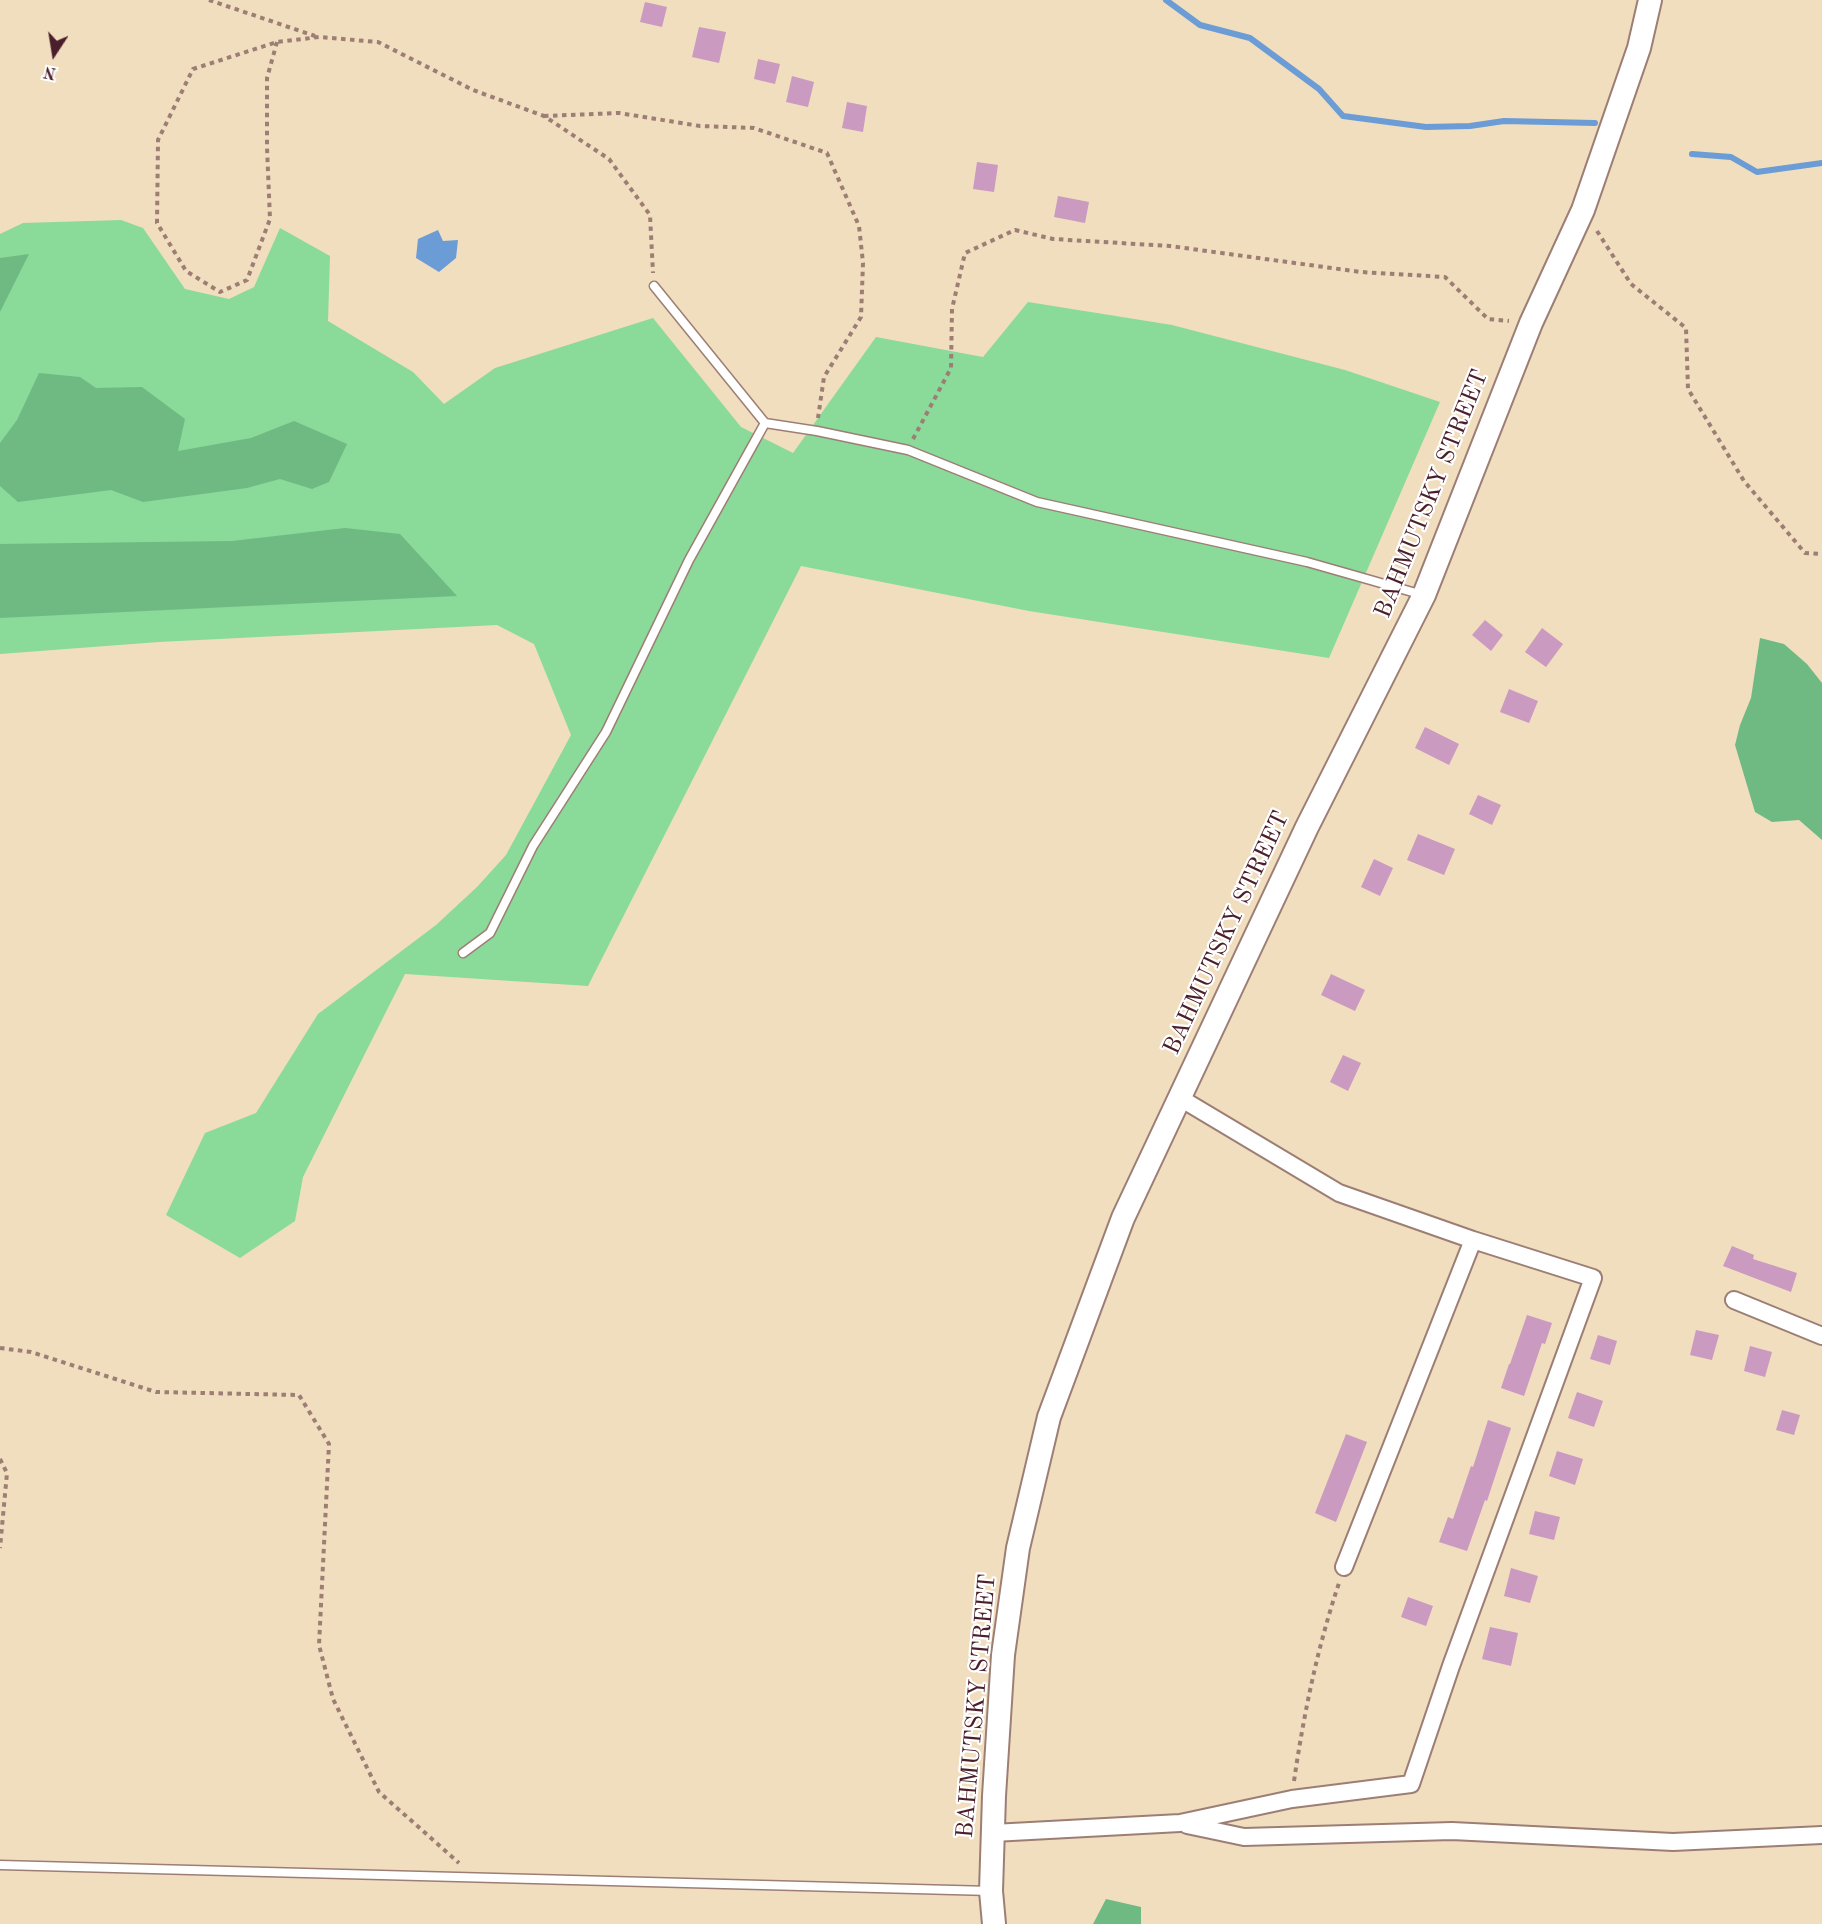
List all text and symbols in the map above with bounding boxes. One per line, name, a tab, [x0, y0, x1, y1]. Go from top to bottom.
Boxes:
north arrow	[24, 24, 84, 84]
text: N	[43, 63, 58, 81]
street label: BAHMUTSKY STREET	[1369, 366, 1495, 622]
street label: BAHMUTSKY STREET	[1158, 807, 1296, 1059]
street label: BAHMUTSKY STREET	[951, 1573, 1003, 1839]

